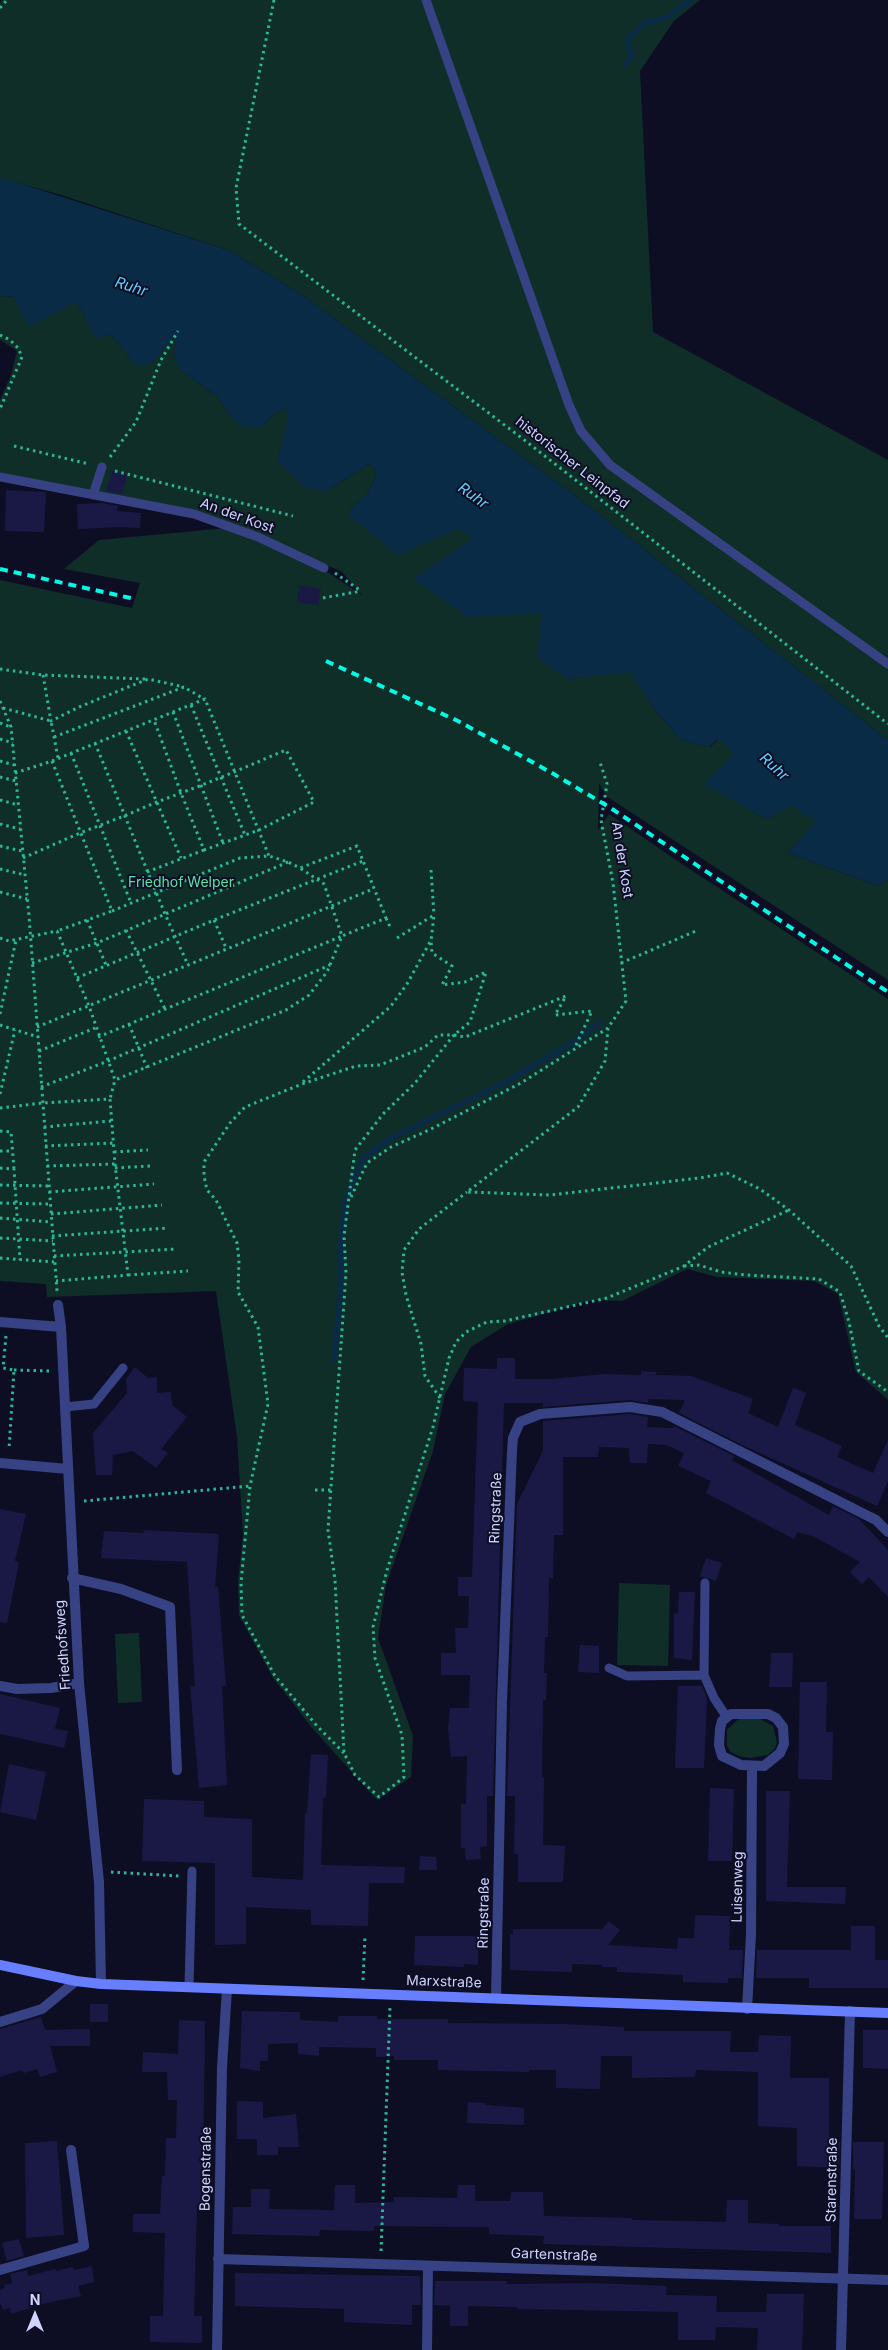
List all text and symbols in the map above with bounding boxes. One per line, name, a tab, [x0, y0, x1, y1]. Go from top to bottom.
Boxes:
water label: Ruhr	[113, 273, 149, 301]
street label: historischer Leinpfad	[512, 413, 632, 513]
water label: Ruhr	[454, 479, 492, 513]
street label: An der Kost	[198, 495, 276, 537]
water label: Ruhr	[756, 749, 792, 785]
street label: An der Kost	[608, 821, 636, 899]
park label: Friedhof Welper	[128, 875, 234, 891]
street label: Ringstraße	[486, 1472, 506, 1544]
street label: Friedhofsweg	[51, 1599, 75, 1691]
street label: Luisenweg	[729, 1851, 747, 1923]
street label: Ringstraße	[475, 1877, 493, 1949]
street label: Marxstraße	[406, 1972, 482, 1992]
street label: Bogenstraße	[197, 2127, 215, 2211]
street label: Starenstraße	[823, 2137, 841, 2223]
street label: Gartenstraße	[510, 2245, 598, 2265]
north arrow	[10, 2290, 60, 2340]
text: N	[30, 2291, 40, 2308]

